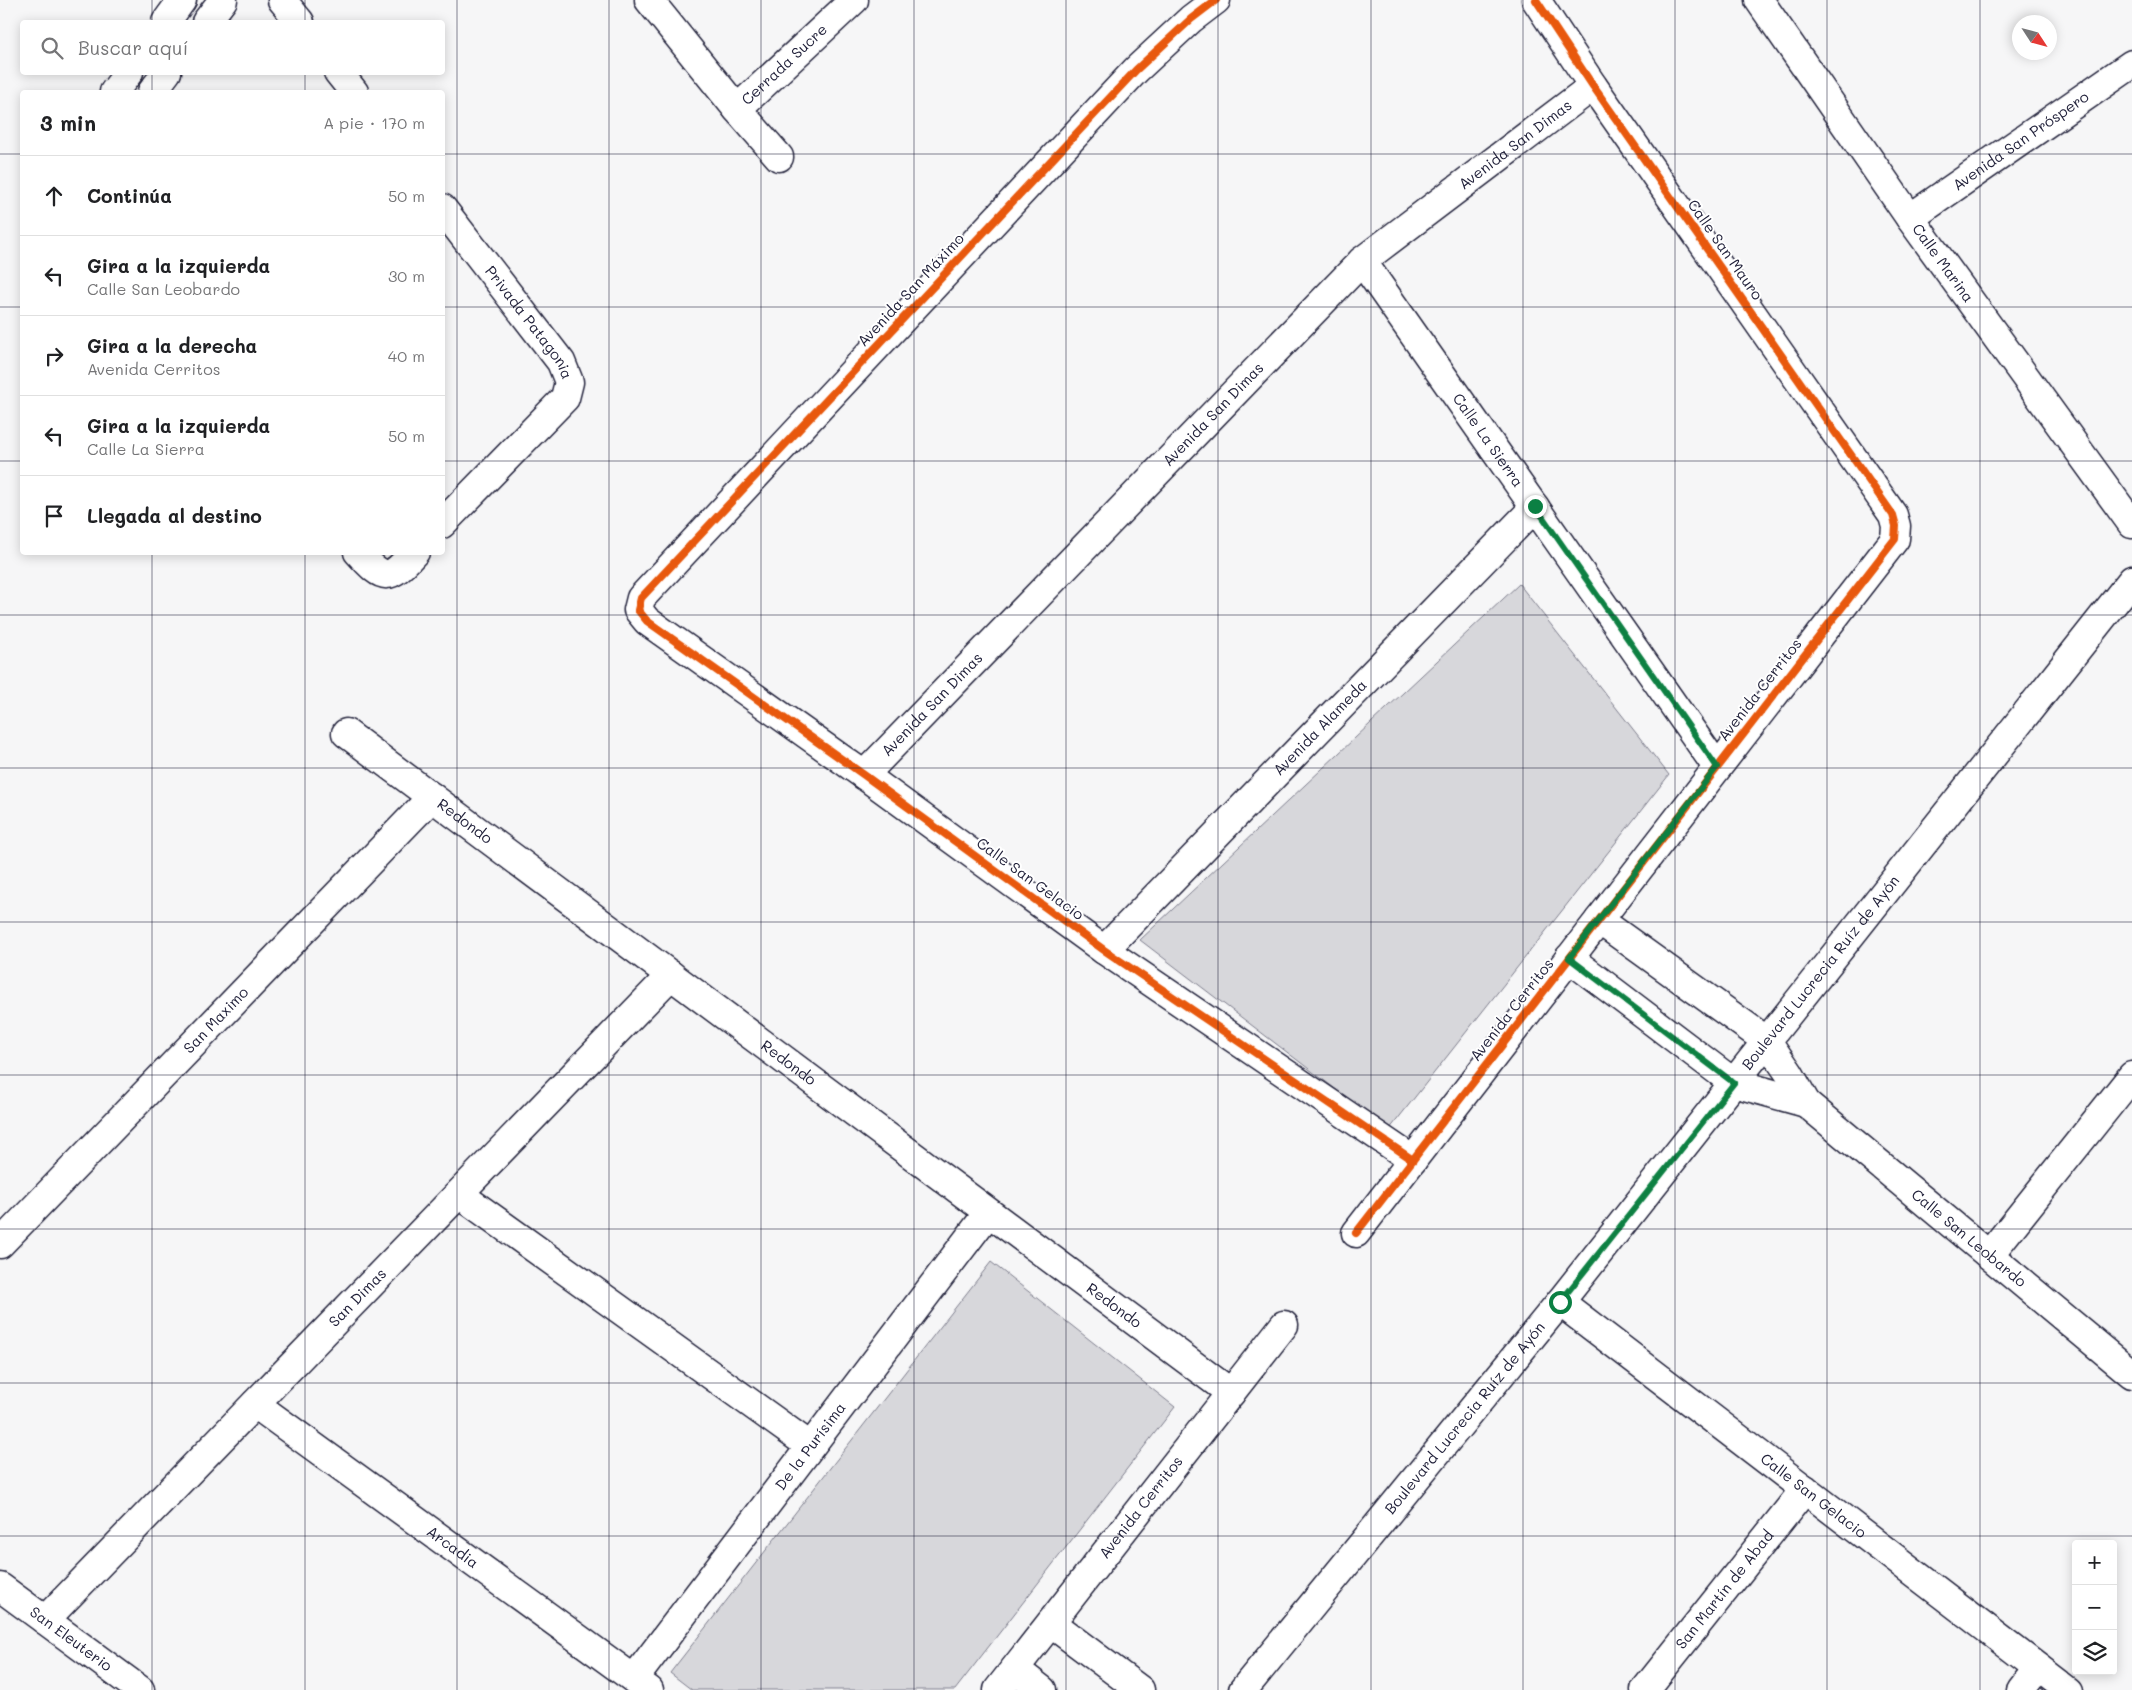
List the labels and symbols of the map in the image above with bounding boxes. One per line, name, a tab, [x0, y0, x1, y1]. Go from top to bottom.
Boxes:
north arrow	[2012, 15, 2057, 60]
street label: Cerrada Sucre	[737, 19, 831, 109]
street label: Avenida San Próspero	[1948, 86, 2093, 194]
street label: Avenida San Dimas	[1454, 95, 1575, 193]
street label: Calle San Mauro	[1684, 195, 1768, 304]
street label: Calle Marina	[1908, 219, 1979, 306]
street label: Avenida San Máximo	[853, 228, 968, 350]
street label: Privada Patagonia	[481, 261, 578, 382]
street label: Avenida San Dimas	[1158, 358, 1268, 470]
street label: Calle La Sierra	[1449, 389, 1529, 491]
route end	[1524, 495, 1547, 518]
street label: Avenida Cerritos	[1713, 634, 1806, 745]
street label: Avenida San Dimas	[877, 648, 986, 760]
street label: Avenida Alameda	[1268, 675, 1371, 779]
street label: Redondo	[434, 794, 497, 848]
street label: Calle San Gelacio	[973, 832, 1088, 924]
street label: Boulevard Lucrecia Ruíz de Ayón	[1737, 871, 1903, 1074]
street label: Avenida Cerritos	[1465, 954, 1558, 1065]
street label: San Maximo	[179, 982, 252, 1057]
street label: Redondo	[757, 1035, 821, 1089]
street label: Calle San Leobardo	[1908, 1184, 2031, 1291]
street label: San Dimas	[324, 1263, 390, 1331]
street label: Redondo	[1083, 1278, 1146, 1332]
route start	[1549, 1291, 1572, 1314]
street label: Boulevard Lucrecia Ruíz de Ayón	[1380, 1317, 1549, 1518]
street label: De la Purísima	[770, 1398, 850, 1494]
street label: Calle San Gelacio	[1757, 1448, 1871, 1542]
street label: Avenida Cerritos	[1094, 1451, 1187, 1562]
street label: Arcadia	[423, 1521, 483, 1572]
street label: San Martín de Abad	[1670, 1526, 1777, 1653]
street label: San Eleuterio	[26, 1601, 117, 1675]

